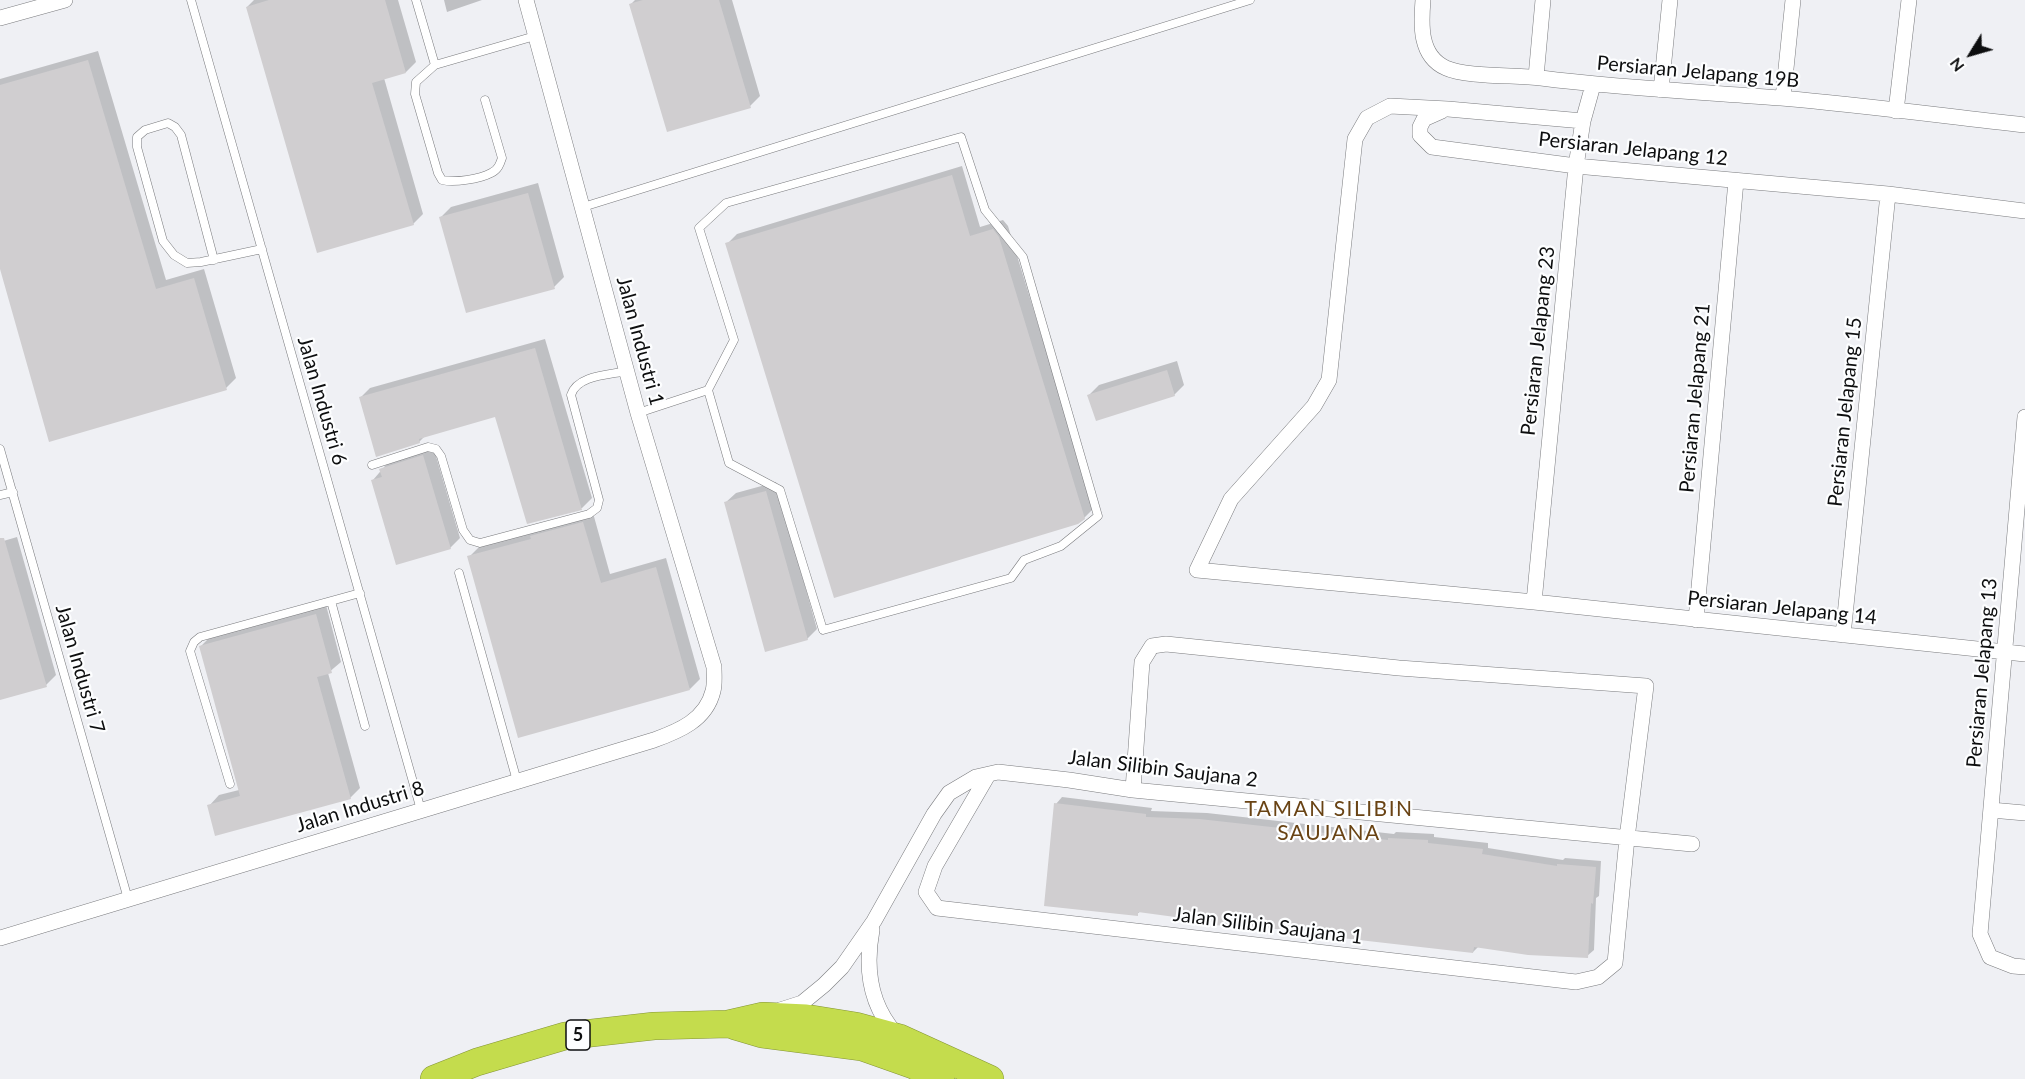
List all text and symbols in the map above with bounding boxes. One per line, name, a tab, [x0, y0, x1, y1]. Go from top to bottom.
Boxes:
north arrow	[1941, 24, 2001, 84]
street label: Persiaran Jelapang 19B	[1596, 51, 1800, 93]
text: N	[1945, 54, 1968, 76]
street label: Persiaran Jelapang 12	[1537, 127, 1729, 171]
street label: Persiaran Jelapang 23	[1516, 245, 1560, 437]
street label: Jalan Industri 1	[611, 274, 669, 408]
street label: Persiaran Jelapang 21	[1675, 302, 1715, 494]
street label: Persiaran Jelapang 15	[1823, 316, 1867, 508]
street label: Jalan Industri 6	[292, 334, 352, 468]
street label: Persiaran Jelapang 13	[1962, 577, 2002, 769]
street label: Persiaran Jelapang 14	[1686, 586, 1878, 630]
street label: Jalan Industri 7	[50, 602, 110, 736]
street label: Jalan Silibin Saujana 2	[1067, 745, 1259, 793]
street label: Jalan Industri 8	[293, 776, 427, 838]
district label: TAMAN SILIBIN SAUJANA	[1244, 796, 1414, 846]
street label: Jalan Silibin Saujana 1	[1172, 902, 1364, 950]
road number: 5	[566, 1020, 590, 1050]

